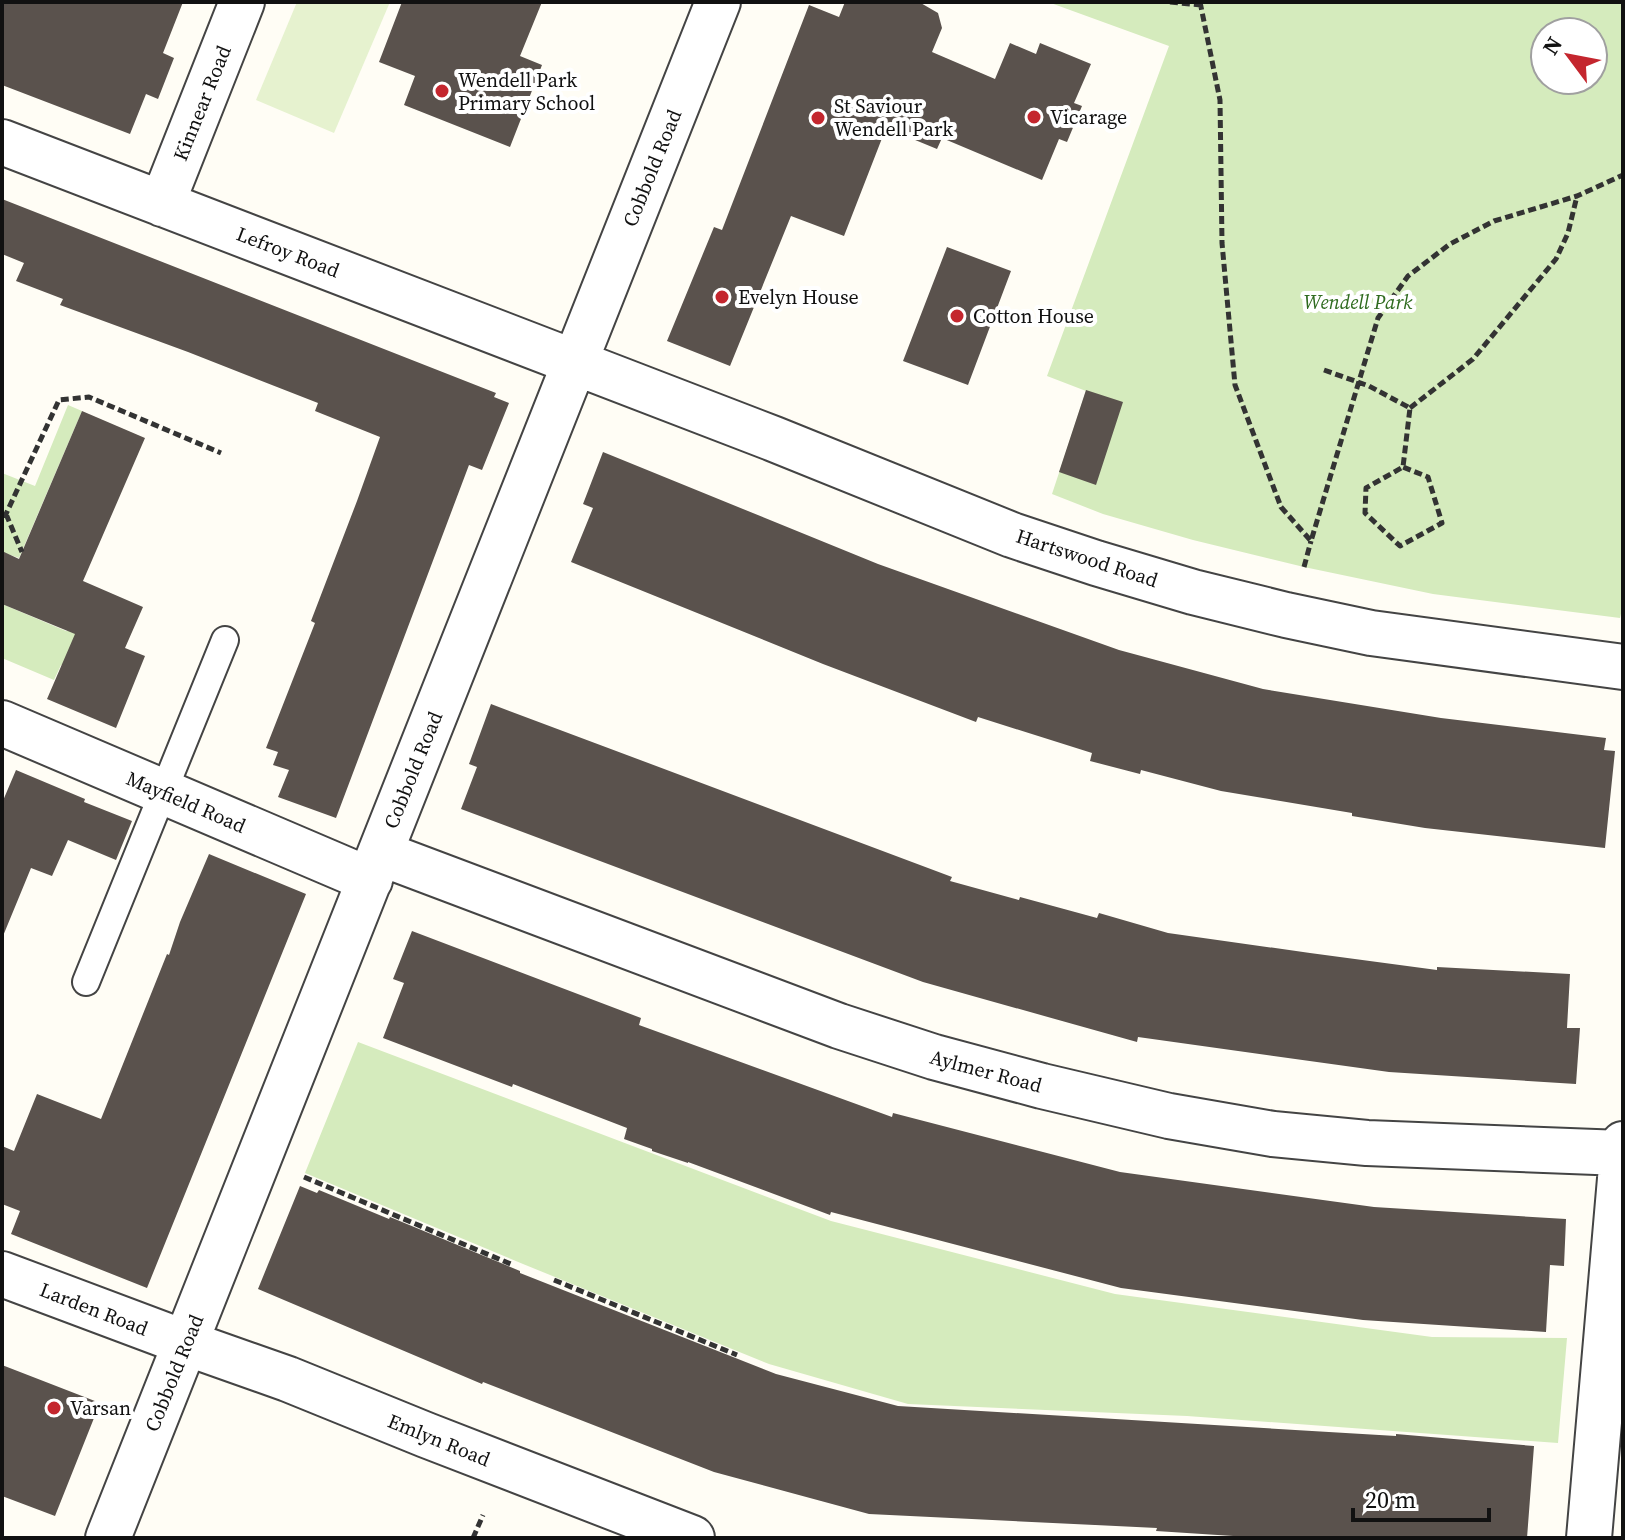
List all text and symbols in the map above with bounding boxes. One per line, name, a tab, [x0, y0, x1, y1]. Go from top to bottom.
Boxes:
north arrow	[1529, 16, 1609, 96]
text: N	[1535, 31, 1569, 60]
street label: Kinnear Road	[166, 41, 238, 165]
place label: Wendell Park Primary School	[458, 66, 595, 117]
marker: Wendell Park Primary School	[433, 82, 451, 100]
place label: St Saviour Wendell Park	[834, 92, 953, 143]
place label: Vicarage	[1050, 103, 1127, 131]
street label: Cobbold Road	[616, 105, 689, 231]
marker: Vicarage	[1025, 108, 1043, 126]
marker: St Saviour Wendell Park	[809, 109, 827, 127]
street label: Lefroy Road	[232, 220, 344, 285]
place label: Evelyn House	[738, 283, 859, 311]
marker: Evelyn House	[713, 288, 731, 306]
park label: Wendell Park	[1304, 288, 1413, 316]
place label: Cotton House	[973, 302, 1094, 330]
marker: Cotton House	[948, 307, 966, 325]
street label: Hartswood Road	[1012, 522, 1162, 594]
street label: Cobbold Road	[377, 707, 450, 833]
street label: Mayfield Road	[122, 764, 251, 840]
street label: Aylmer Road	[927, 1043, 1046, 1100]
street label: Larden Road	[36, 1276, 153, 1343]
street label: Cobbold Road	[138, 1310, 211, 1436]
place label: Varsan	[70, 1394, 131, 1422]
marker: Varsan	[45, 1399, 63, 1417]
street label: Emlyn Road	[384, 1407, 495, 1473]
scale bar	[1353, 1472, 1489, 1522]
text: 20 m	[1365, 1483, 1416, 1516]

